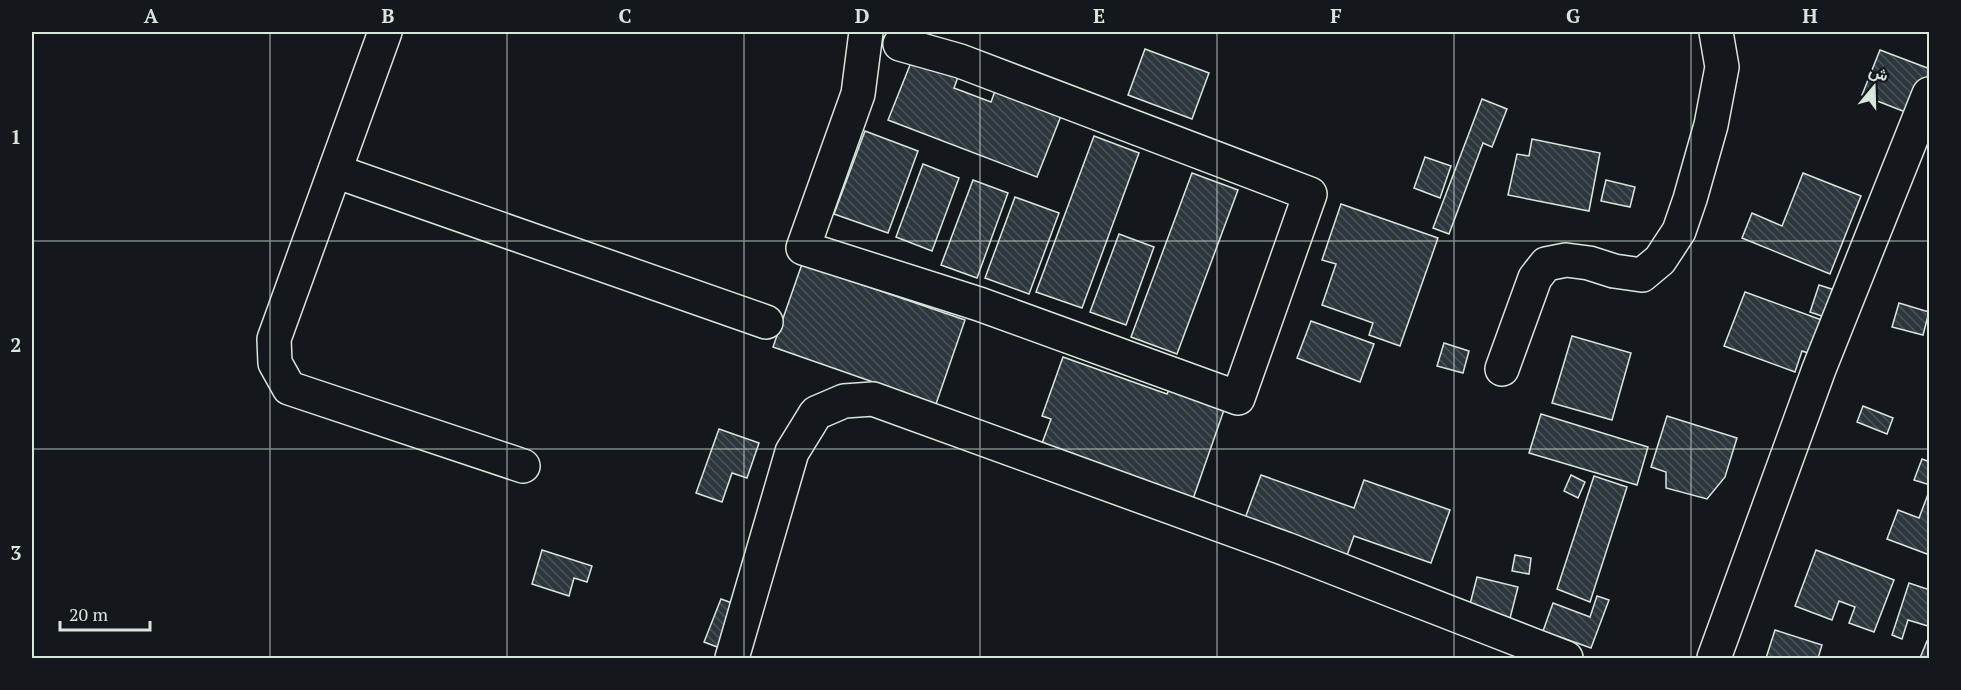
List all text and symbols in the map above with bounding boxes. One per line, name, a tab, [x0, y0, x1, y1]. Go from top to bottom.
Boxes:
text: A	[144, 2, 159, 29]
text: B	[382, 2, 395, 29]
text: C	[618, 2, 632, 29]
text: D	[855, 2, 869, 29]
text: E	[1093, 2, 1105, 29]
text: F	[1330, 2, 1342, 29]
text: G	[1566, 2, 1580, 29]
text: H	[1802, 2, 1818, 29]
north arrow	[1844, 57, 1904, 117]
text: ش	[1866, 59, 1892, 86]
text: 1	[10, 123, 22, 150]
text: 2	[10, 331, 22, 358]
text: 3	[10, 539, 22, 566]
scale bar	[60, 594, 150, 632]
text: 20 m	[69, 602, 109, 626]

